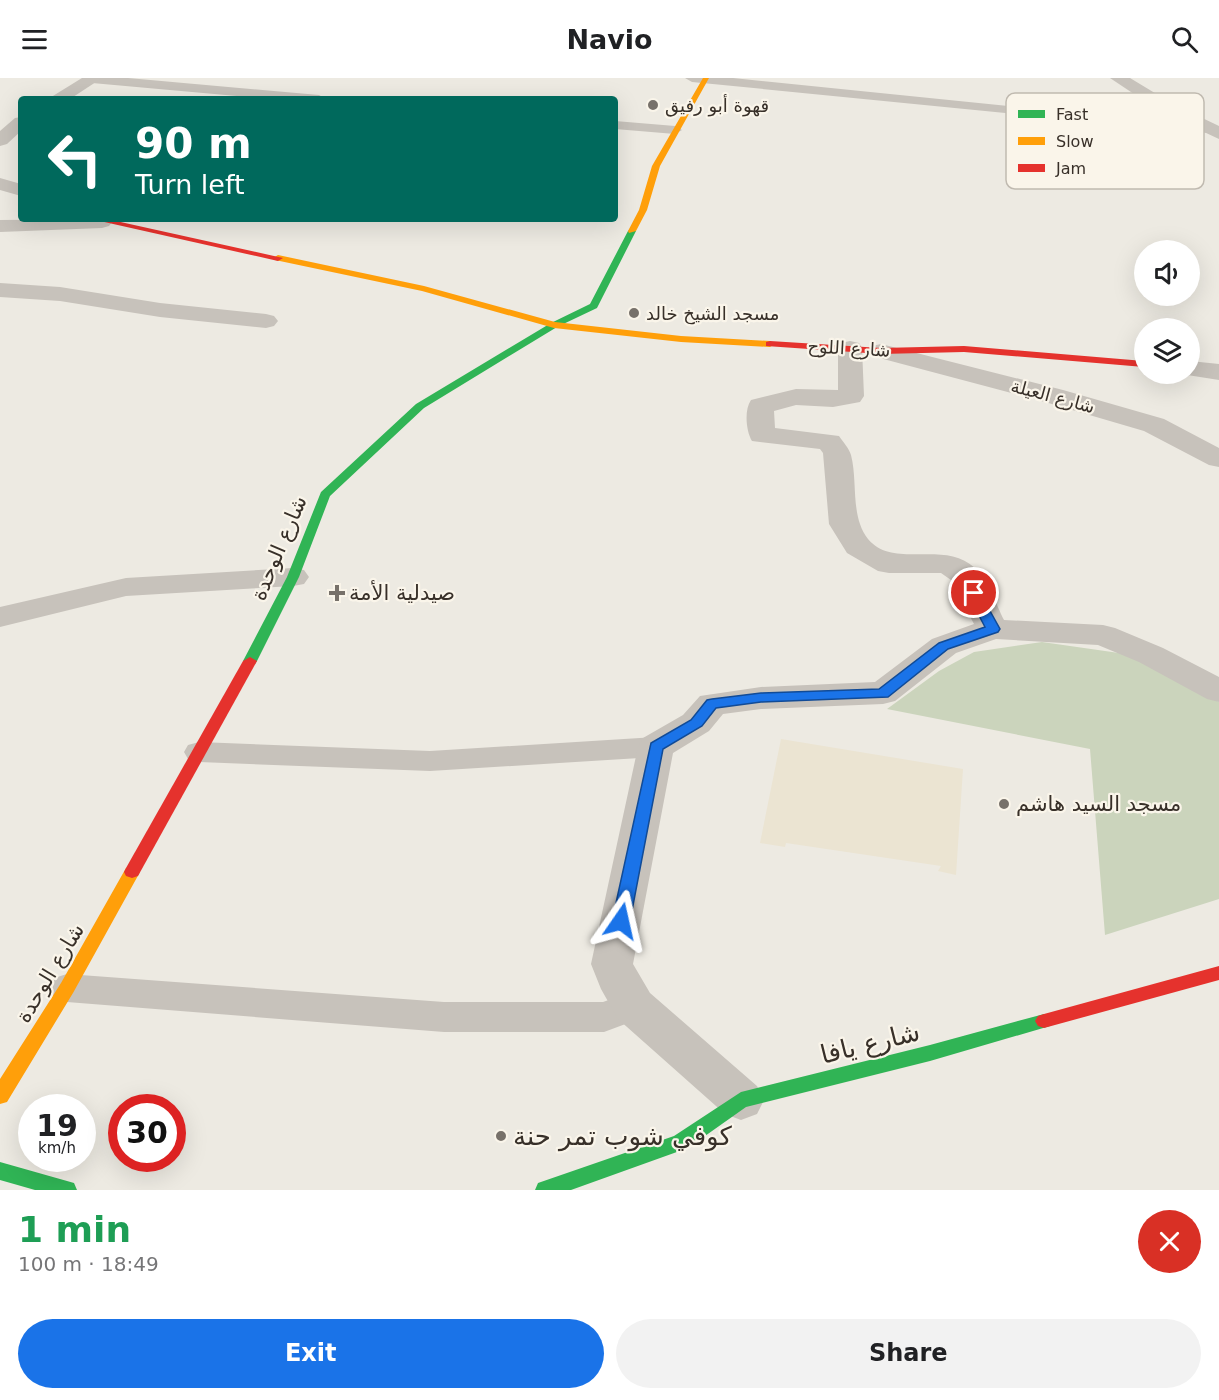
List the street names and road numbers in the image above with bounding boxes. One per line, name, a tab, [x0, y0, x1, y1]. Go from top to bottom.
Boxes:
street label: شارع اللوح	[807, 335, 891, 362]
street label: شارع العيلة	[1009, 375, 1097, 418]
street label: شارع الوحدة	[246, 492, 312, 604]
street label: شارع الوحدة	[11, 919, 89, 1027]
street label: شارع يافا	[817, 1016, 923, 1070]

